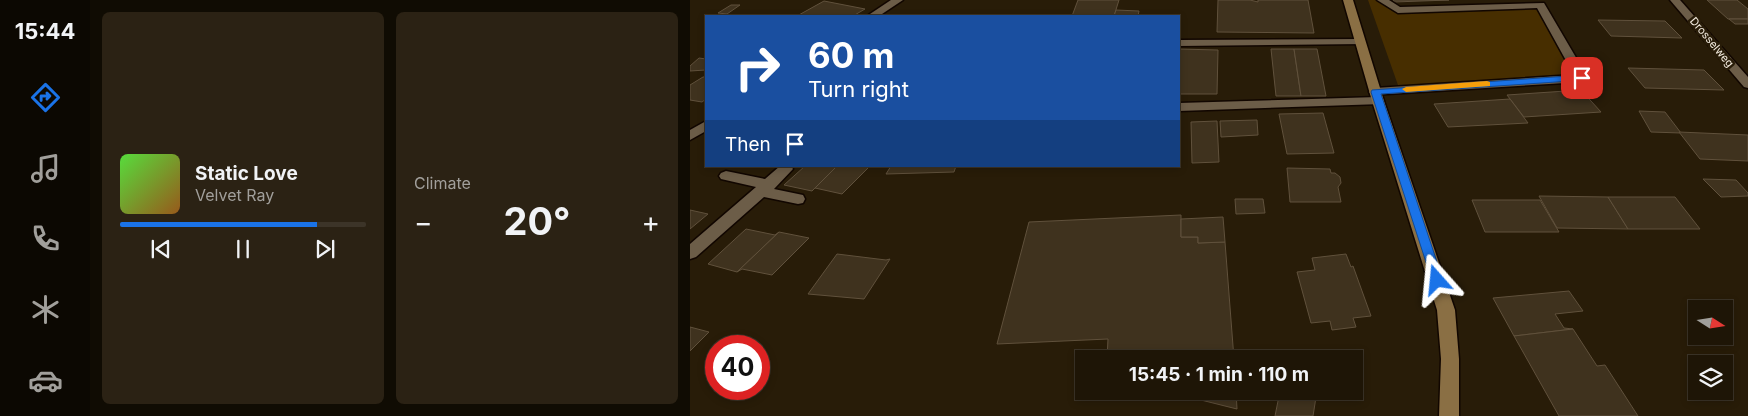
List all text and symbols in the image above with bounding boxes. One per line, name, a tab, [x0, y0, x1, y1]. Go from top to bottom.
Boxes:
street label: Drosselweg	[1687, 14, 1737, 70]
text: 15:44	[15, 18, 75, 44]
text: 60 m	[808, 34, 895, 76]
icon: right	[725, 35, 790, 100]
pin	[1561, 57, 1603, 99]
icon: arrive	[1568, 64, 1596, 92]
text: Turn right	[808, 76, 909, 102]
icon: directions	[28, 80, 63, 115]
icon: arrive	[781, 130, 809, 158]
text: Then	[725, 133, 771, 156]
icon: music	[28, 151, 63, 186]
text: Static Love	[195, 162, 298, 185]
text: Climate	[414, 173, 471, 193]
text: Velvet Ray	[195, 185, 274, 205]
text: 20°	[503, 198, 571, 244]
text: −	[414, 205, 433, 239]
text: +	[641, 205, 660, 239]
icon: phone	[28, 221, 63, 256]
icon: previous	[147, 235, 175, 263]
icon: pause	[229, 235, 257, 263]
icon: next	[311, 235, 339, 263]
position arrow	[1410, 253, 1462, 305]
icon: climate	[28, 292, 63, 327]
north arrow	[1688, 300, 1732, 345]
map controls	[1688, 300, 1733, 400]
speed limit sign: 40	[705, 335, 770, 400]
button: layers	[1688, 355, 1733, 400]
icon: car	[28, 363, 63, 398]
text: 15:45 · 1 min · 110 m	[1129, 363, 1309, 386]

